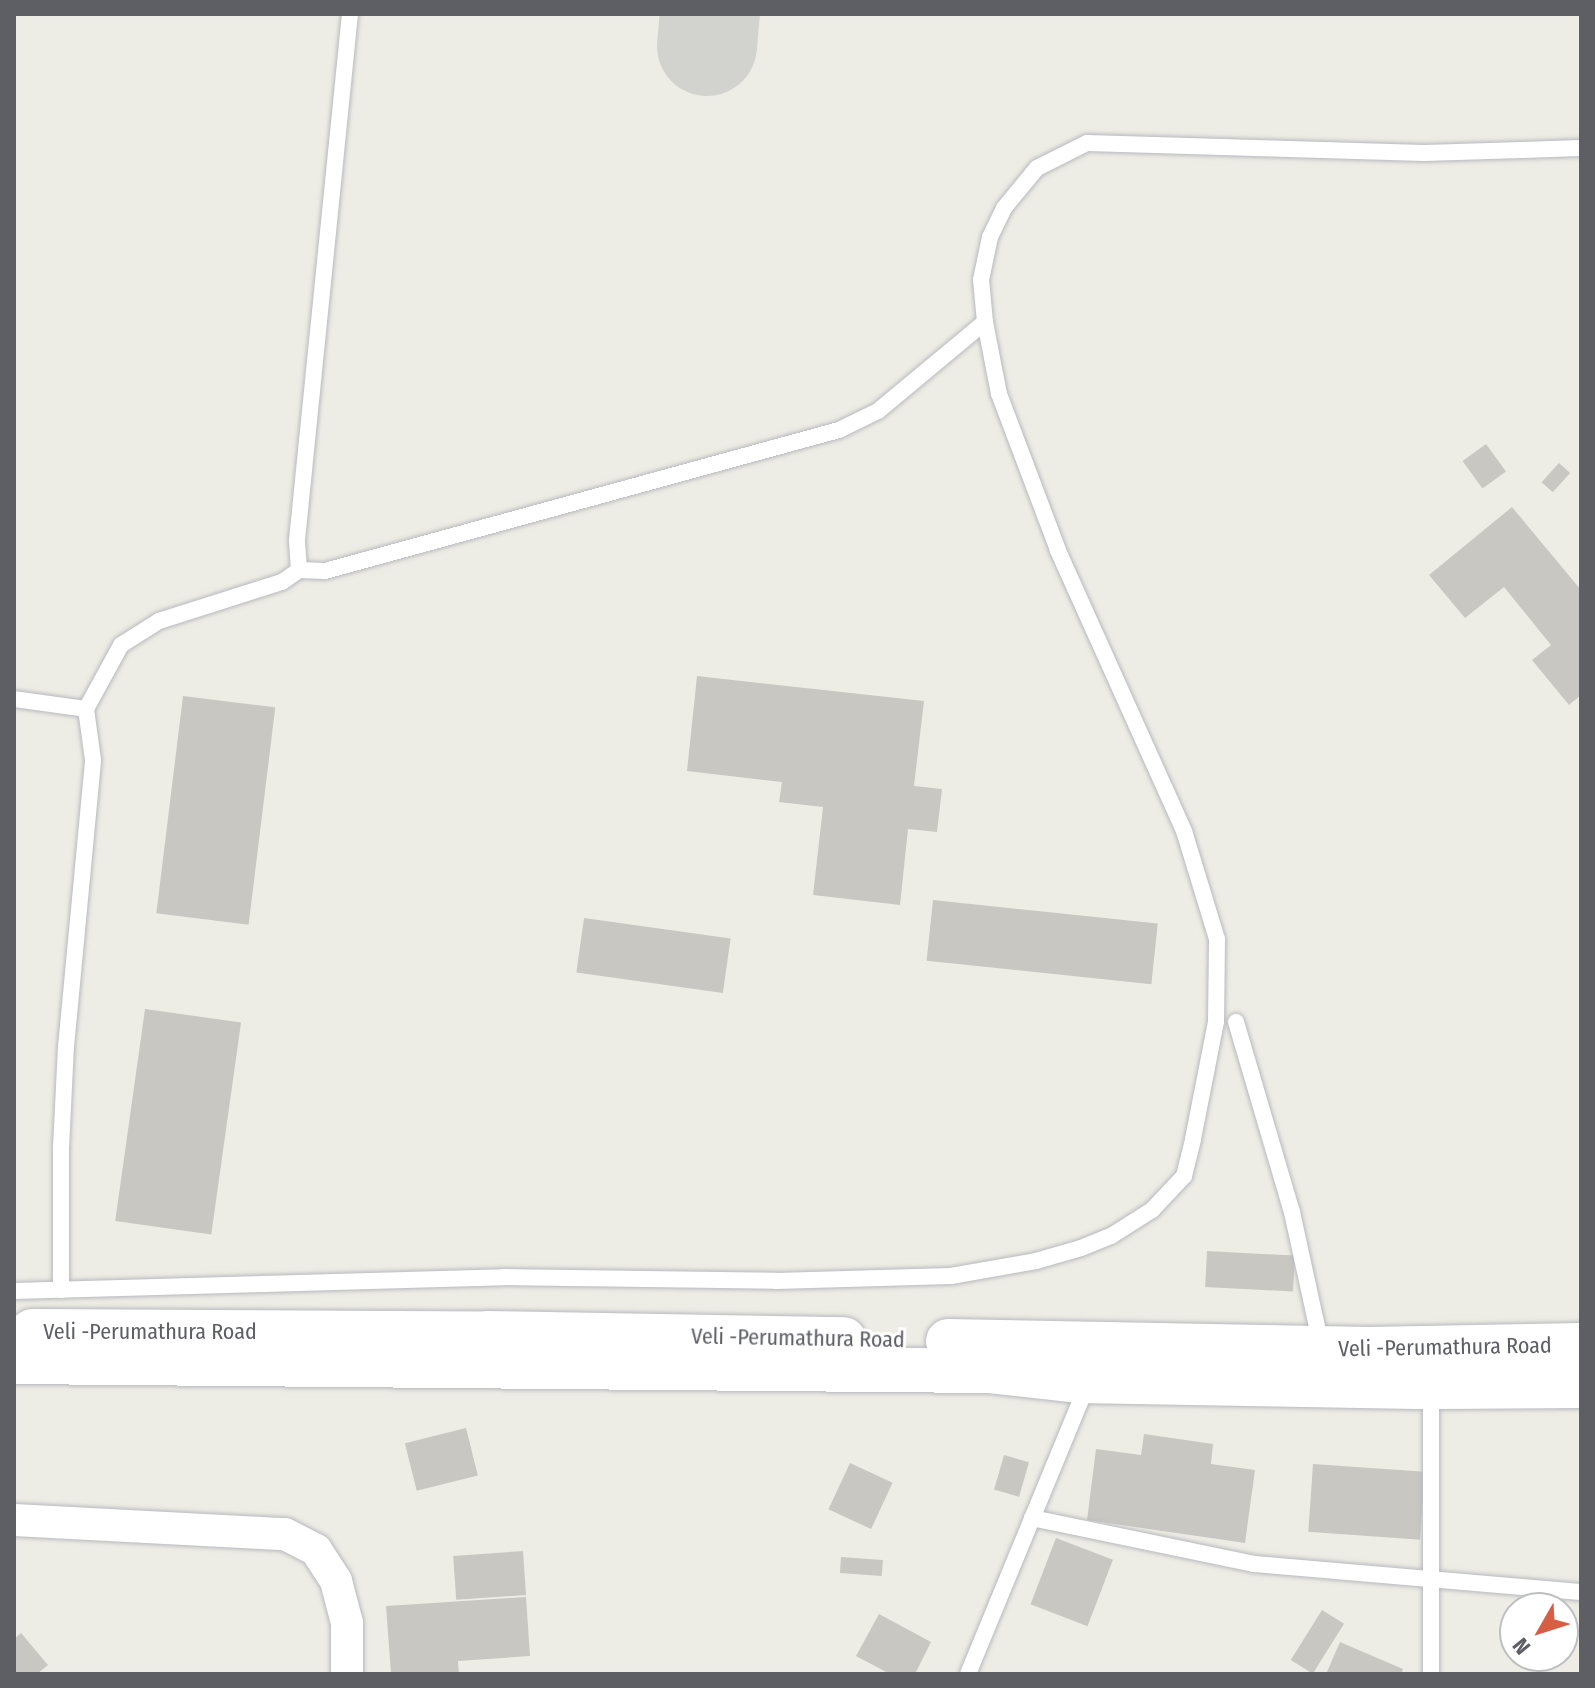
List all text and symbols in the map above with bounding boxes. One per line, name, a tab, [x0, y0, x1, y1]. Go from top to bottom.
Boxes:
street label: Veli -Perumathura Road	[43, 1319, 257, 1345]
street label: Veli -Perumathura Road	[691, 1323, 905, 1353]
street label: Veli -Perumathura Road	[1338, 1332, 1552, 1362]
north arrow	[1499, 1592, 1579, 1672]
text: N	[1507, 1633, 1536, 1660]

